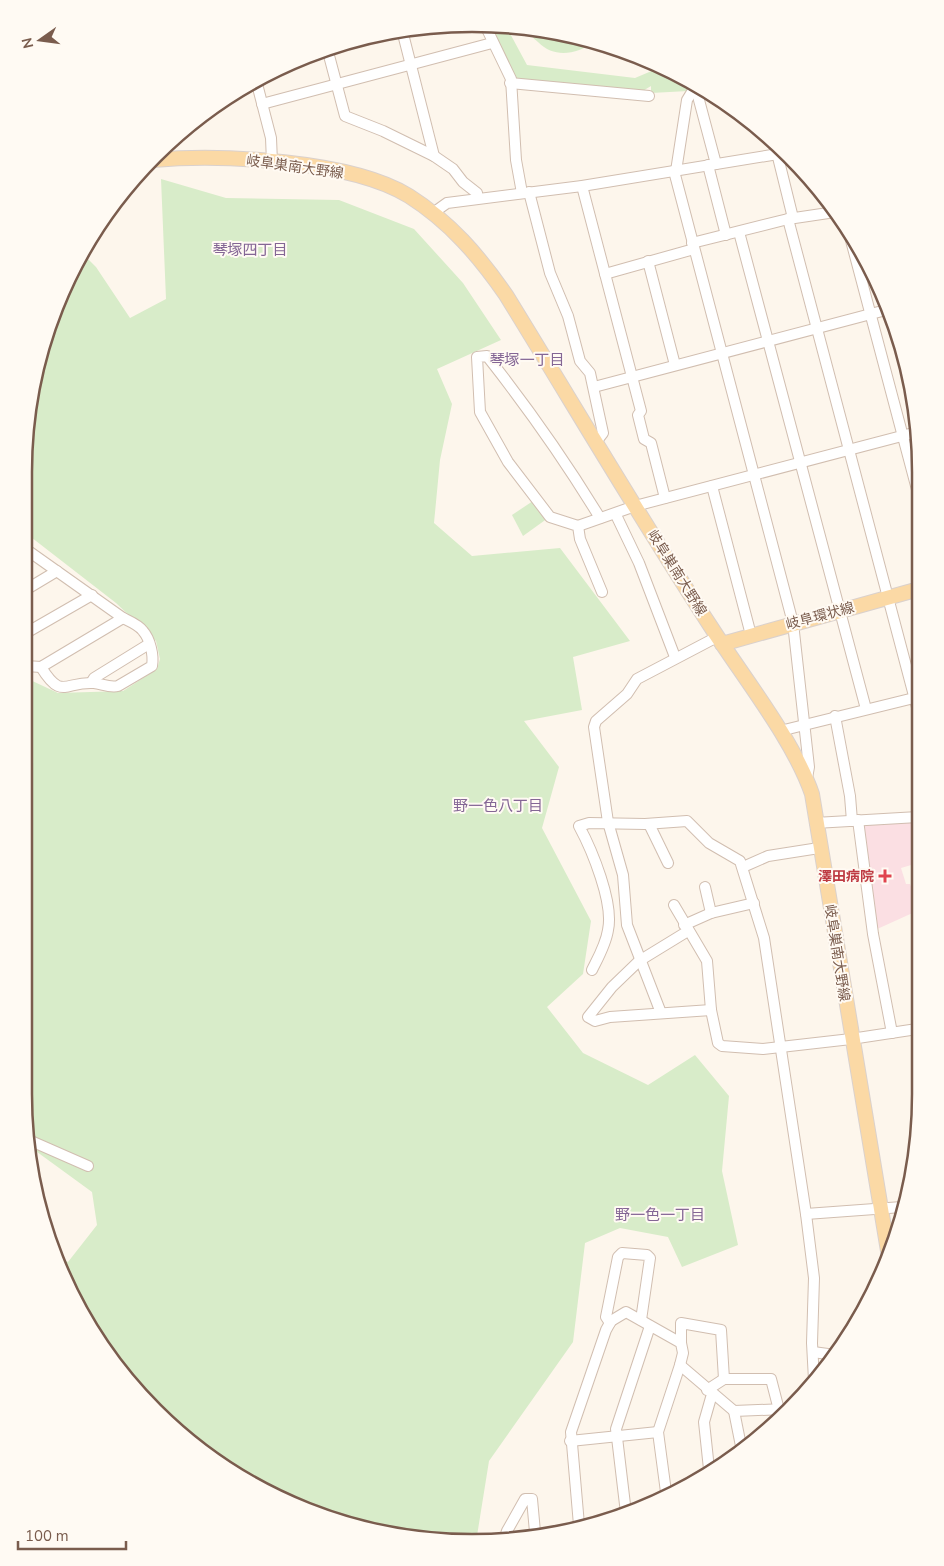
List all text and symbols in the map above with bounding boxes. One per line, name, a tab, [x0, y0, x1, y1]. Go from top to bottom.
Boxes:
north arrow	[15, 15, 65, 65]
text: N	[17, 36, 38, 50]
street label: 岐阜巣南大野線	[245, 151, 345, 183]
district label: 琴塚四丁目	[212, 240, 288, 260]
district label: 琴塚一丁目	[489, 350, 565, 370]
street label: 岐阜巣南大野線	[643, 526, 711, 620]
street label: 岐阜環状線	[784, 598, 856, 634]
district label: 野一色八丁目	[453, 796, 543, 816]
place label: 澤田病院	[818, 867, 874, 886]
marker: 澤田病院	[878, 869, 892, 883]
street label: 岐阜巣南大野線	[820, 903, 854, 1003]
district label: 野一色一丁目	[615, 1205, 705, 1225]
scale bar	[18, 1518, 125, 1550]
text: 100 m	[25, 1526, 69, 1546]

